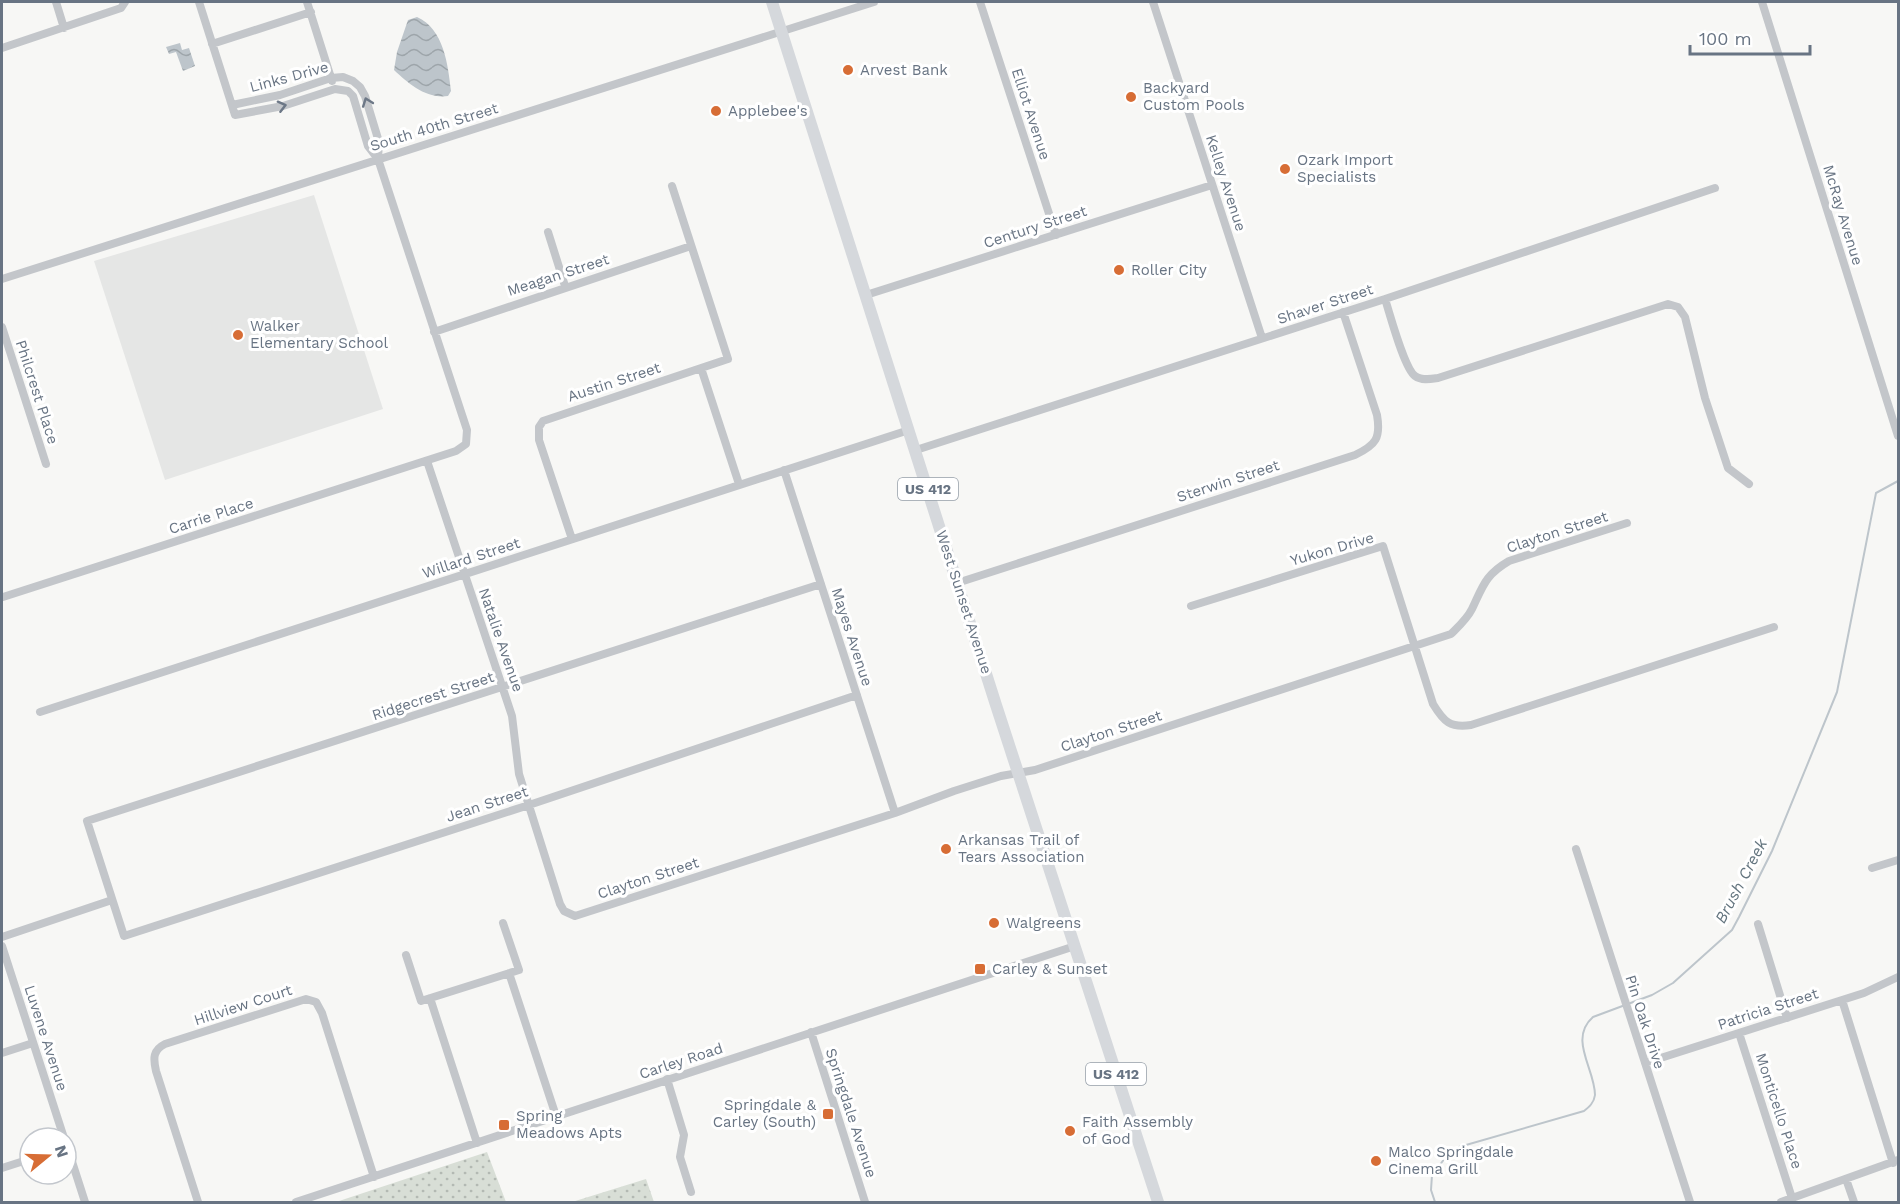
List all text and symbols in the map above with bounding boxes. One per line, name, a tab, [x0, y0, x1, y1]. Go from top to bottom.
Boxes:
scale bar	[1690, 18, 1810, 56]
text: 100 m	[1699, 28, 1752, 49]
street label: Links Drive	[248, 58, 330, 96]
place label: Arvest Bank	[860, 61, 948, 79]
marker: Arvest Bank	[841, 63, 855, 77]
street label: Elliot Avenue	[1008, 66, 1054, 162]
place label: Backyard Custom Pools	[1143, 79, 1245, 114]
marker: Backyard Custom Pools	[1124, 90, 1138, 104]
one-way arrow	[361, 98, 374, 108]
street label: South 40th Street	[368, 99, 501, 155]
one-way arrow	[276, 100, 286, 113]
place label: Applebee's	[728, 102, 808, 120]
marker: Applebee's	[709, 104, 723, 118]
street label: Kelley Avenue	[1202, 133, 1250, 233]
place label: Ozark Import Specialists	[1297, 151, 1394, 186]
marker: Ozark Import Specialists	[1278, 162, 1292, 176]
street label: McRay Avenue	[1819, 163, 1867, 267]
street label: Century Street	[981, 202, 1090, 252]
street label: Meagan Street	[505, 250, 612, 300]
place label: Roller City	[1131, 261, 1207, 279]
marker: Roller City	[1112, 263, 1126, 277]
street label: Shaver Street	[1275, 280, 1376, 328]
place label: Walker Elementary School	[250, 317, 389, 352]
marker: Walker Elementary School	[231, 328, 245, 342]
street label: Philcrest Place	[12, 338, 62, 446]
street label: Austin Street	[565, 358, 663, 406]
street label: Sterwin Street	[1174, 456, 1282, 506]
road number: US 412	[898, 478, 958, 500]
street label: Carrie Place	[166, 494, 256, 538]
street label: Clayton Street	[1504, 507, 1611, 557]
street label: West Sunset Avenue	[932, 528, 996, 676]
street label: Yukon Drive	[1288, 528, 1376, 570]
street label: Willard Street	[420, 534, 523, 582]
street label: Mayes Avenue	[828, 585, 876, 689]
street label: Natalie Avenue	[475, 586, 527, 694]
street label: Ridgecrest Street	[370, 668, 497, 724]
street label: Clayton Street	[1058, 706, 1165, 756]
street label: Jean Street	[444, 782, 531, 826]
place label: Arkansas Trail of Tears Association	[958, 831, 1085, 866]
water label: Brush Creek	[1711, 834, 1772, 926]
marker: Arkansas Trail of Tears Association	[939, 842, 953, 856]
street label: Clayton Street	[595, 853, 702, 903]
place label: Walgreens	[1006, 914, 1081, 932]
marker: Walgreens	[987, 916, 1001, 930]
place label: Carley & Sunset	[992, 960, 1108, 978]
marker: Carley & Sunset	[973, 962, 987, 976]
street label: Pin Oak Drive	[1621, 973, 1669, 1071]
street label: Hillview Court	[192, 980, 295, 1029]
street label: Luvene Avenue	[20, 983, 72, 1093]
street label: Patricia Street	[1716, 984, 1821, 1034]
street label: Carley Road	[637, 1039, 725, 1083]
street label: Springdale Avenue	[822, 1046, 880, 1180]
street label: Monticello Place	[1752, 1051, 1806, 1171]
road number: US 412	[1086, 1063, 1146, 1085]
place label: Springdale & Carley (South)	[713, 1096, 817, 1131]
place label: Spring Meadows Apts	[516, 1107, 622, 1142]
marker: Springdale & Carley (South)	[821, 1107, 835, 1121]
place label: Faith Assembly of God	[1082, 1113, 1193, 1148]
marker: Spring Meadows Apts	[497, 1118, 511, 1132]
marker: Faith Assembly of God	[1063, 1124, 1077, 1138]
north arrow	[18, 1126, 78, 1186]
text: N	[51, 1143, 73, 1160]
place label: Malco Springdale Cinema Grill	[1388, 1143, 1514, 1178]
marker: Malco Springdale Cinema Grill	[1369, 1154, 1383, 1168]

